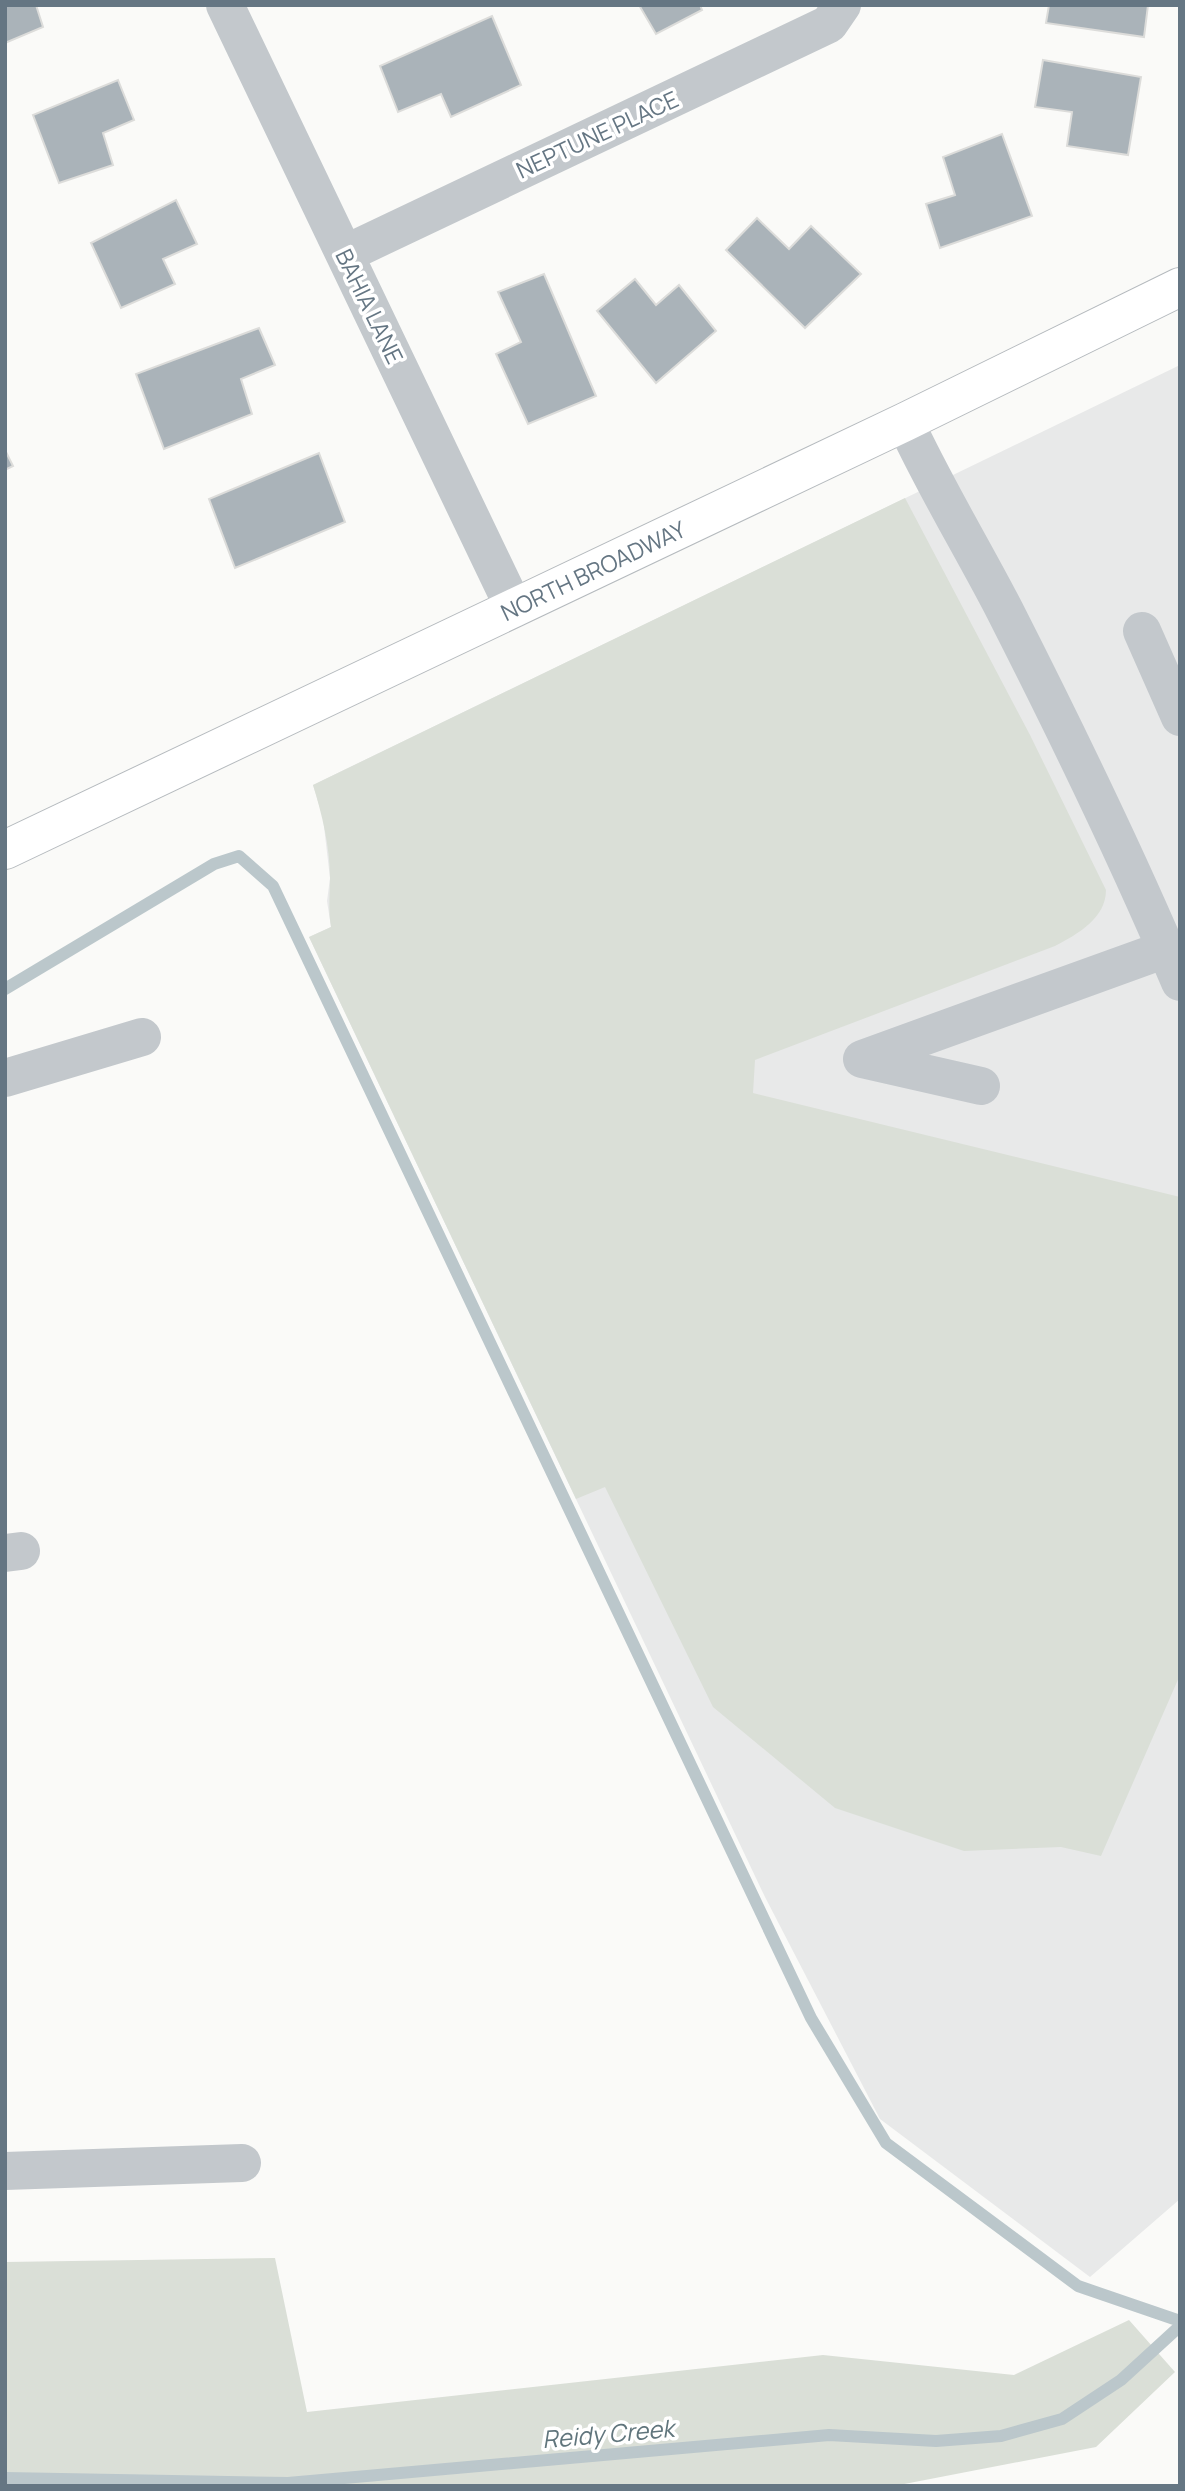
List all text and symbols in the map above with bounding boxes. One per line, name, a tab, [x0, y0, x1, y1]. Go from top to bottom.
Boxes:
street label: NEPTUNE PLACE	[511, 82, 683, 186]
street label: BAHIA LANE	[328, 243, 412, 369]
street label: NORTH BROADWAY	[495, 513, 691, 628]
water label: Reidy Creek	[541, 2411, 678, 2455]

